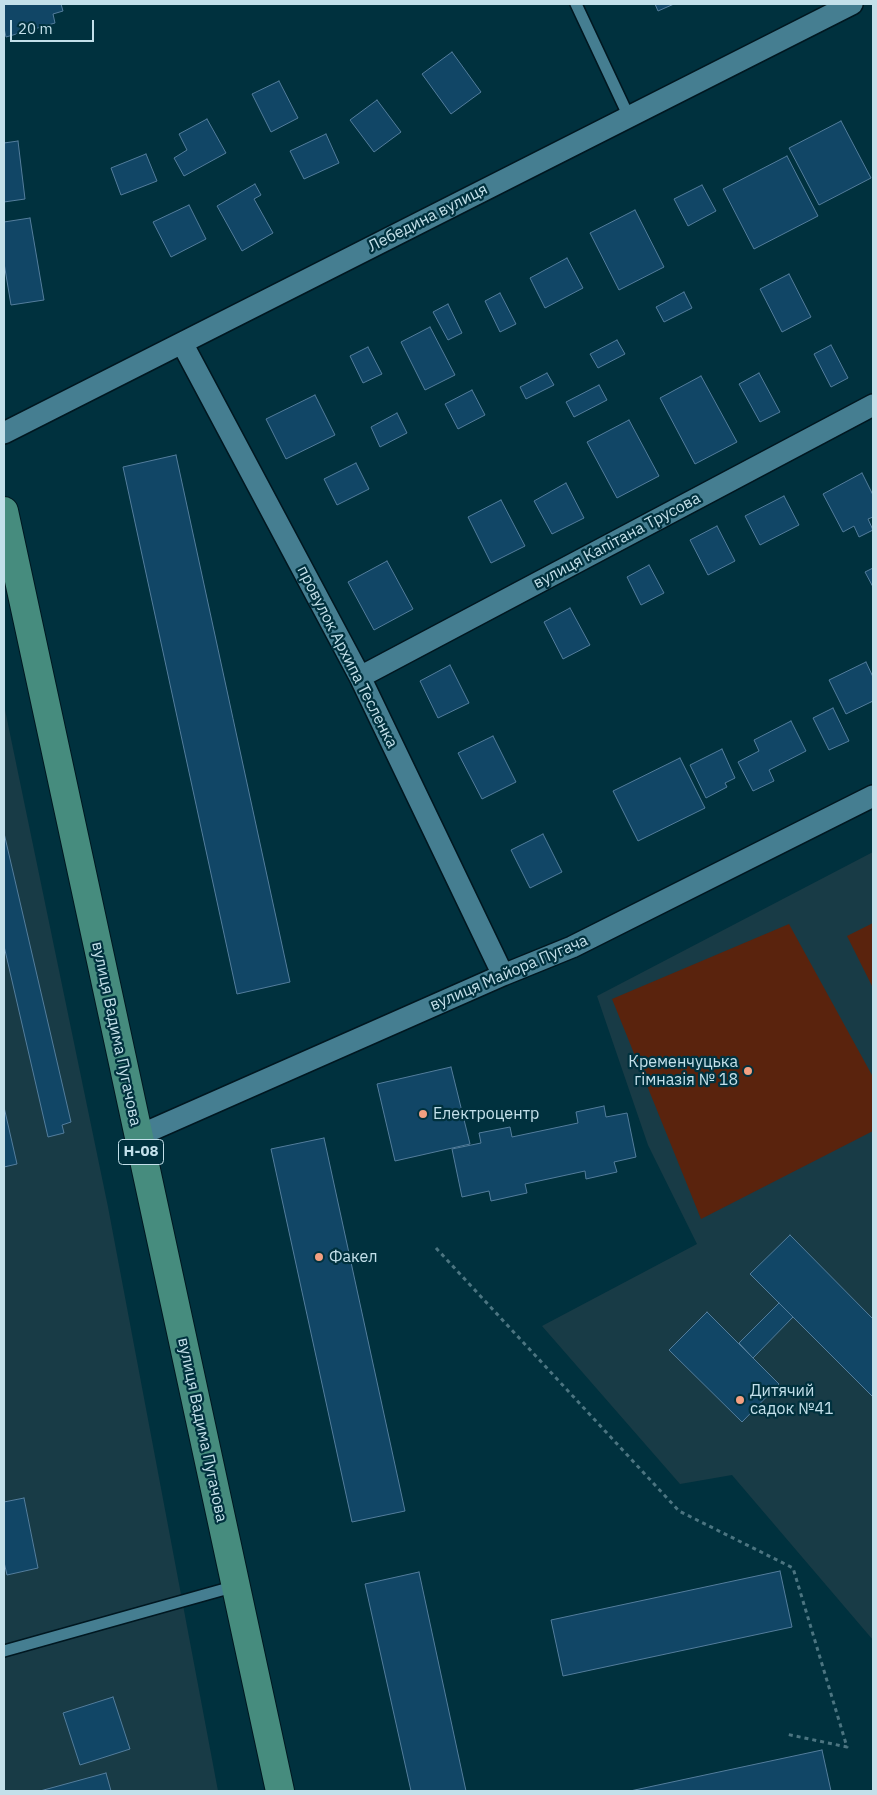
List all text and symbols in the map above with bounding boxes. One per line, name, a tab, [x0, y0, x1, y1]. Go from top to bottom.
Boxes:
scale bar	[12, 10, 96, 42]
text: 20 m	[18, 19, 53, 38]
street label: Лебедина вулиця	[365, 180, 491, 256]
street label: вулиця Капітана Трусова	[530, 489, 704, 593]
street label: провулок Архипа Тесленка	[293, 563, 401, 751]
street label: вулиця Майора Пугача	[427, 931, 591, 1015]
street label: вулиця Вадима Пугачова	[87, 940, 145, 1128]
place label: Кременчуцька гімназія № 18	[628, 1052, 738, 1090]
marker: Кременчуцька гімназія № 18	[742, 1065, 754, 1077]
place label: Електроцентр	[433, 1104, 539, 1124]
marker: Електроцентр	[417, 1108, 429, 1120]
road number: Н-08	[118, 1140, 164, 1164]
place label: Факел	[329, 1247, 377, 1267]
marker: Факел	[313, 1251, 325, 1263]
street label: вулиця Вадима Пугачова	[173, 1336, 231, 1524]
place label: Дитячий садок №41	[750, 1381, 834, 1419]
marker: Дитячий садок №41	[734, 1394, 746, 1406]

